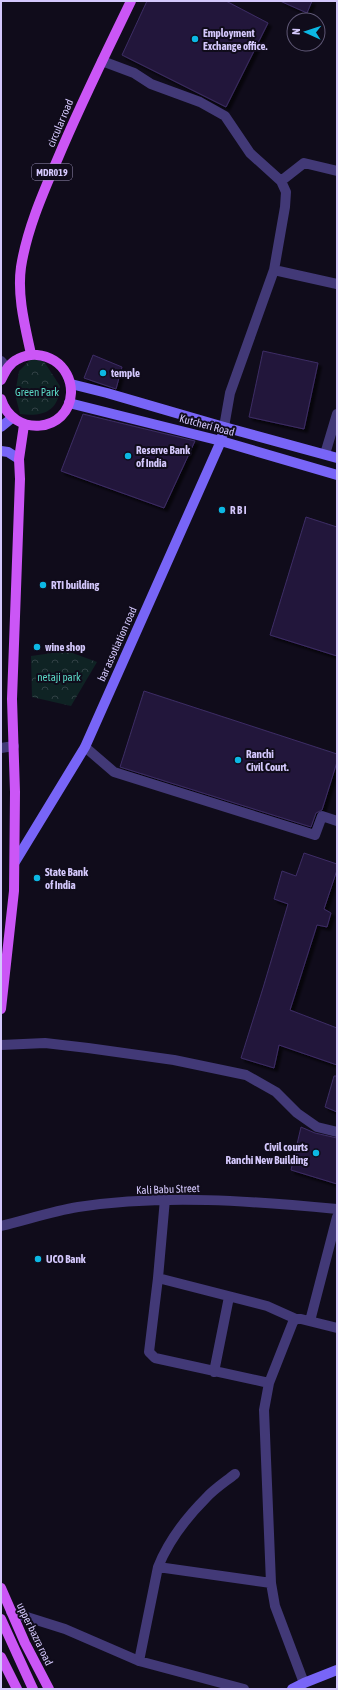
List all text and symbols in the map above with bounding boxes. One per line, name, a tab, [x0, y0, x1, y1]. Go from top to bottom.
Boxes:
north arrow	[286, 12, 326, 52]
place label: Employment Exchange office.	[203, 27, 268, 52]
text: N	[290, 28, 302, 35]
marker: Employment Exchange office.	[190, 34, 200, 44]
street label: circular road	[45, 97, 75, 149]
road number: MDR019	[32, 164, 72, 180]
place label: temple	[110, 367, 140, 379]
marker: temple	[98, 368, 108, 378]
park label: Green Park	[15, 386, 59, 398]
street label: Kutcheri Road	[178, 412, 236, 438]
place label: Reserve Bank of India	[136, 444, 190, 469]
marker: Reserve Bank of India	[123, 451, 133, 461]
place label: R B I	[230, 504, 247, 516]
marker: R B I	[217, 505, 227, 515]
place label: RTI building	[51, 579, 100, 591]
marker: RTI building	[38, 580, 48, 590]
street label: bar assotiation road	[95, 605, 139, 683]
place label: wine shop	[45, 641, 86, 653]
marker: wine shop	[32, 642, 42, 652]
park label: netaji park	[37, 671, 81, 683]
place label: Ranchi Civil Court.	[246, 748, 289, 773]
marker: Ranchi Civil Court.	[233, 755, 243, 765]
place label: State Bank of India	[45, 866, 88, 891]
marker: State Bank of India	[32, 873, 42, 883]
place label: Civil courts Ranchi New Building	[225, 1141, 308, 1166]
marker: Civil courts Ranchi New Building	[311, 1148, 321, 1158]
street label: Kali Babu Street	[136, 1182, 200, 1196]
place label: UCO Bank	[46, 1253, 86, 1265]
marker: UCO Bank	[33, 1254, 43, 1264]
street label: upper bazra road	[15, 1601, 55, 1667]

